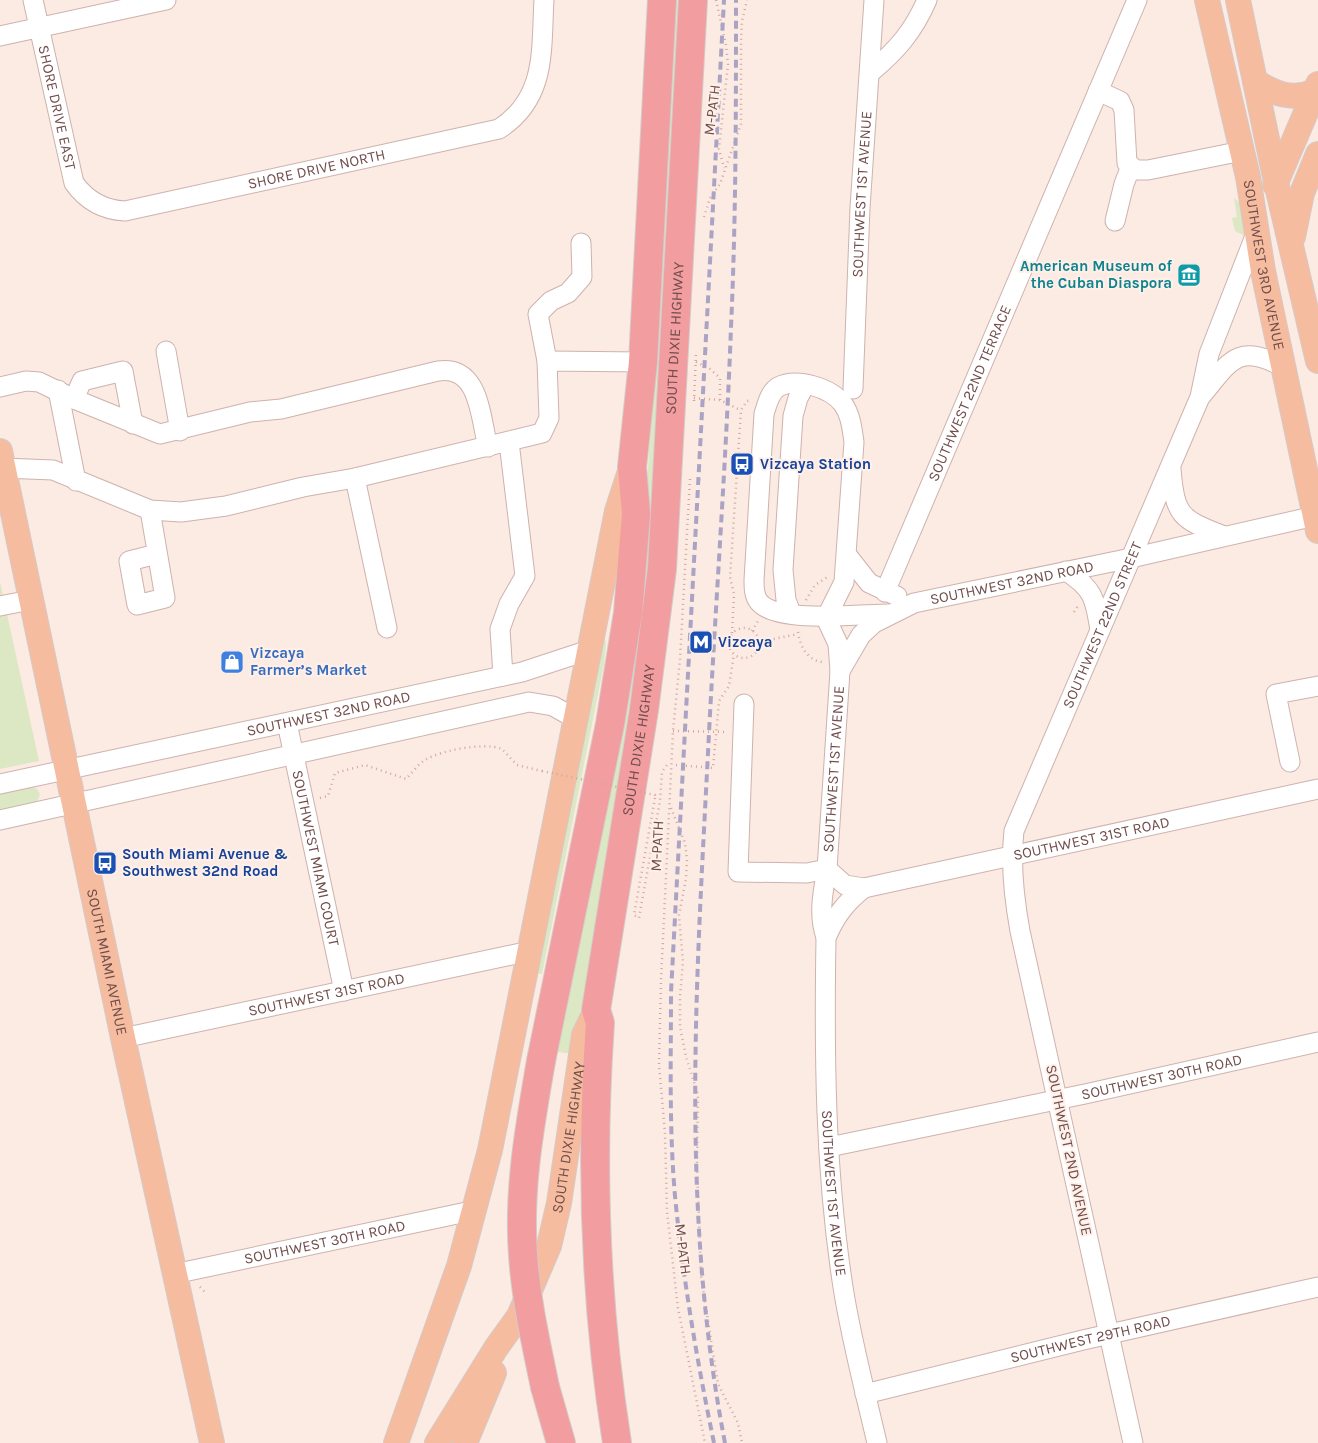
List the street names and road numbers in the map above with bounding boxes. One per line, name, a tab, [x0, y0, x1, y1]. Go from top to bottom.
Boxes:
street label: SHORE DRIVE EAST	[34, 43, 80, 172]
street label: M-PATH	[700, 84, 724, 136]
street label: SOUTHWEST 1ST AVENUE	[848, 110, 876, 278]
street label: SHORE DRIVE NORTH	[246, 145, 387, 193]
street label: SOUTHWEST 3RD AVENUE	[1240, 178, 1289, 352]
street label: SOUTH DIXIE HIGHWAY	[661, 261, 688, 415]
street label: SOUTHWEST 22ND TERRACE	[924, 302, 1015, 484]
street label: SOUTHWEST 22ND STREET	[1059, 539, 1146, 711]
street label: SOUTHWEST 32ND ROAD	[928, 557, 1095, 608]
street label: SOUTH DIXIE HIGHWAY	[618, 663, 659, 817]
street label: SOUTHWEST 1ST AVENUE	[819, 685, 848, 853]
street label: SOUTHWEST 32ND ROAD	[245, 687, 412, 740]
street label: SOUTHWEST MIAMI COURT	[288, 768, 343, 948]
street label: SOUTHWEST 31ST ROAD	[1011, 813, 1171, 864]
street label: M-PATH	[647, 820, 667, 872]
street label: SOUTH MIAMI AVENUE	[83, 887, 131, 1037]
street label: SOUTHWEST 31ST ROAD	[247, 969, 406, 1020]
street label: SOUTHWEST 30TH ROAD	[1079, 1050, 1244, 1104]
street label: SOUTH DIXIE HIGHWAY	[548, 1060, 589, 1215]
street label: SOUTHWEST 2ND AVENUE	[1042, 1063, 1096, 1237]
street label: SOUTHWEST 1ST AVENUE	[818, 1110, 850, 1277]
street label: SOUTHWEST 30TH ROAD	[242, 1216, 407, 1268]
street label: M-PATH	[671, 1223, 695, 1275]
street label: SOUTHWEST 29TH ROAD	[1008, 1312, 1172, 1367]

